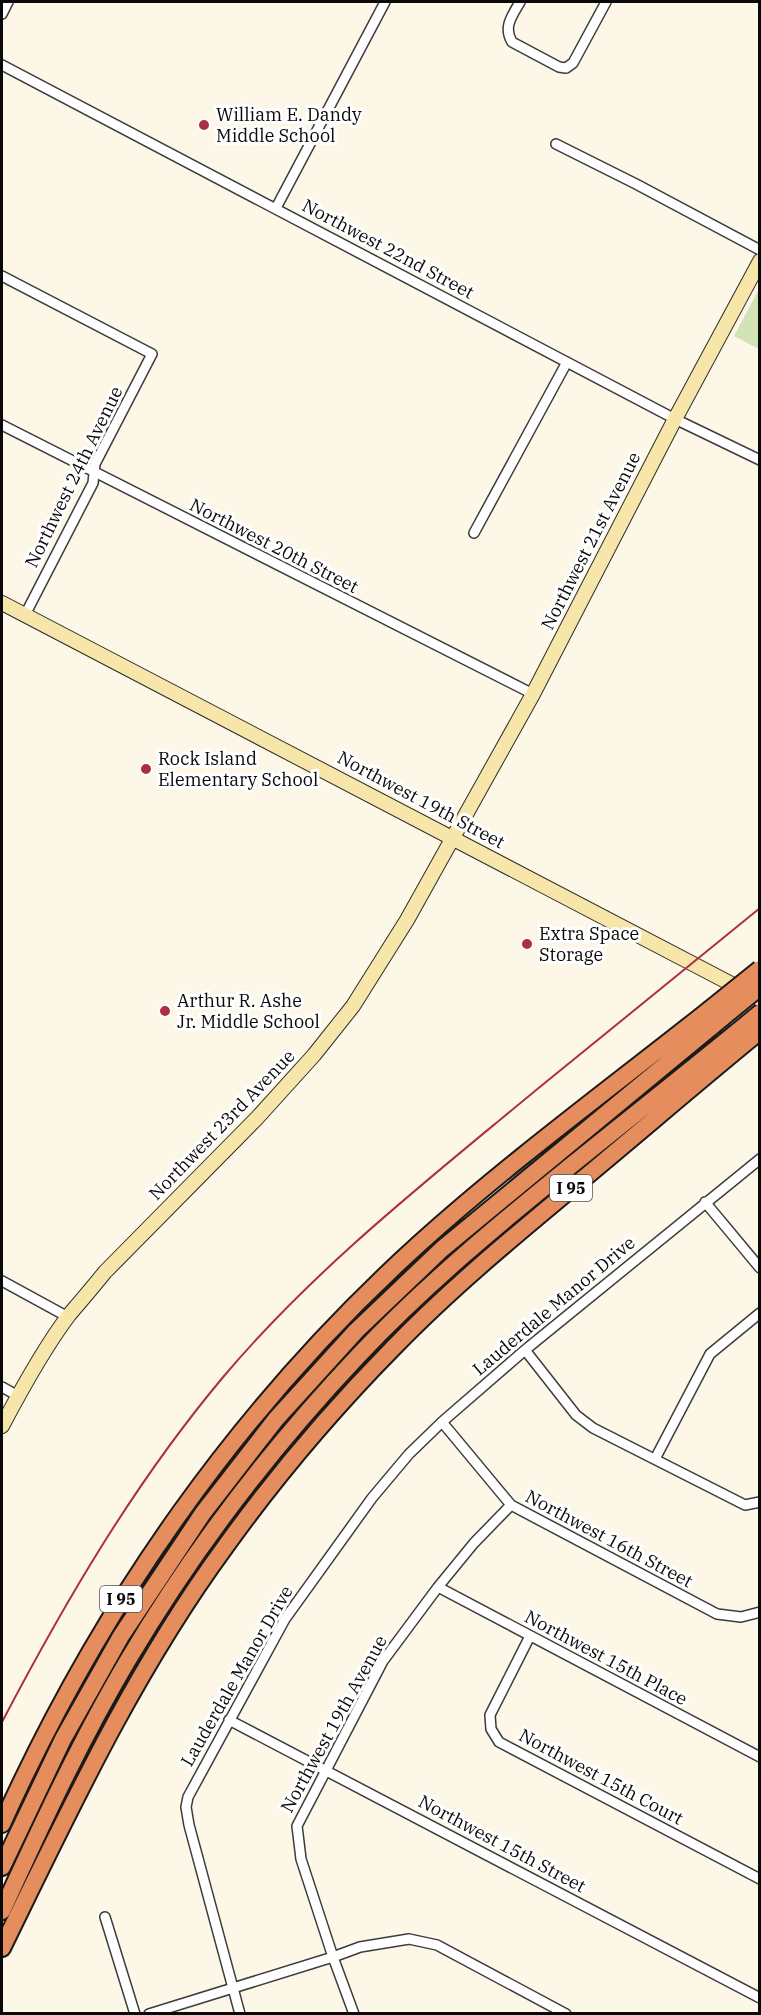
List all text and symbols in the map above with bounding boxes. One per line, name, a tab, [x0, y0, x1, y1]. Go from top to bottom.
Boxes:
place label: William E. Dandy Middle School	[216, 103, 362, 147]
marker: William E. Dandy Middle School	[197, 118, 211, 132]
street label: Northwest 22nd Street	[298, 194, 478, 304]
street label: Northwest 24th Avenue	[20, 382, 127, 571]
street label: Northwest 21st Avenue	[536, 448, 645, 633]
street label: Northwest 20th Street	[186, 493, 362, 598]
street label: Northwest 19th Street	[334, 746, 509, 853]
place label: Rock Island Elementary School	[158, 747, 318, 791]
marker: Rock Island Elementary School	[139, 762, 153, 776]
place label: Extra Space Storage	[539, 922, 639, 966]
marker: Extra Space Storage	[520, 937, 534, 951]
place label: Arthur R. Ashe Jr. Middle School	[177, 989, 320, 1033]
marker: Arthur R. Ashe Jr. Middle School	[158, 1004, 172, 1018]
street label: Northwest 23rd Avenue	[144, 1045, 299, 1205]
road number: I 95	[550, 1175, 592, 1201]
street label: Lauderdale Manor Drive	[468, 1231, 640, 1380]
street label: Northwest 16th Street	[522, 1485, 697, 1592]
street label: Lauderdale Manor Drive	[175, 1581, 298, 1770]
road number: I 95	[100, 1586, 142, 1612]
street label: Northwest 15th Place	[521, 1605, 692, 1710]
street label: Northwest 19th Avenue	[275, 1631, 392, 1816]
street label: Northwest 15th Court	[515, 1723, 687, 1830]
street label: Northwest 15th Street	[415, 1790, 590, 1897]

